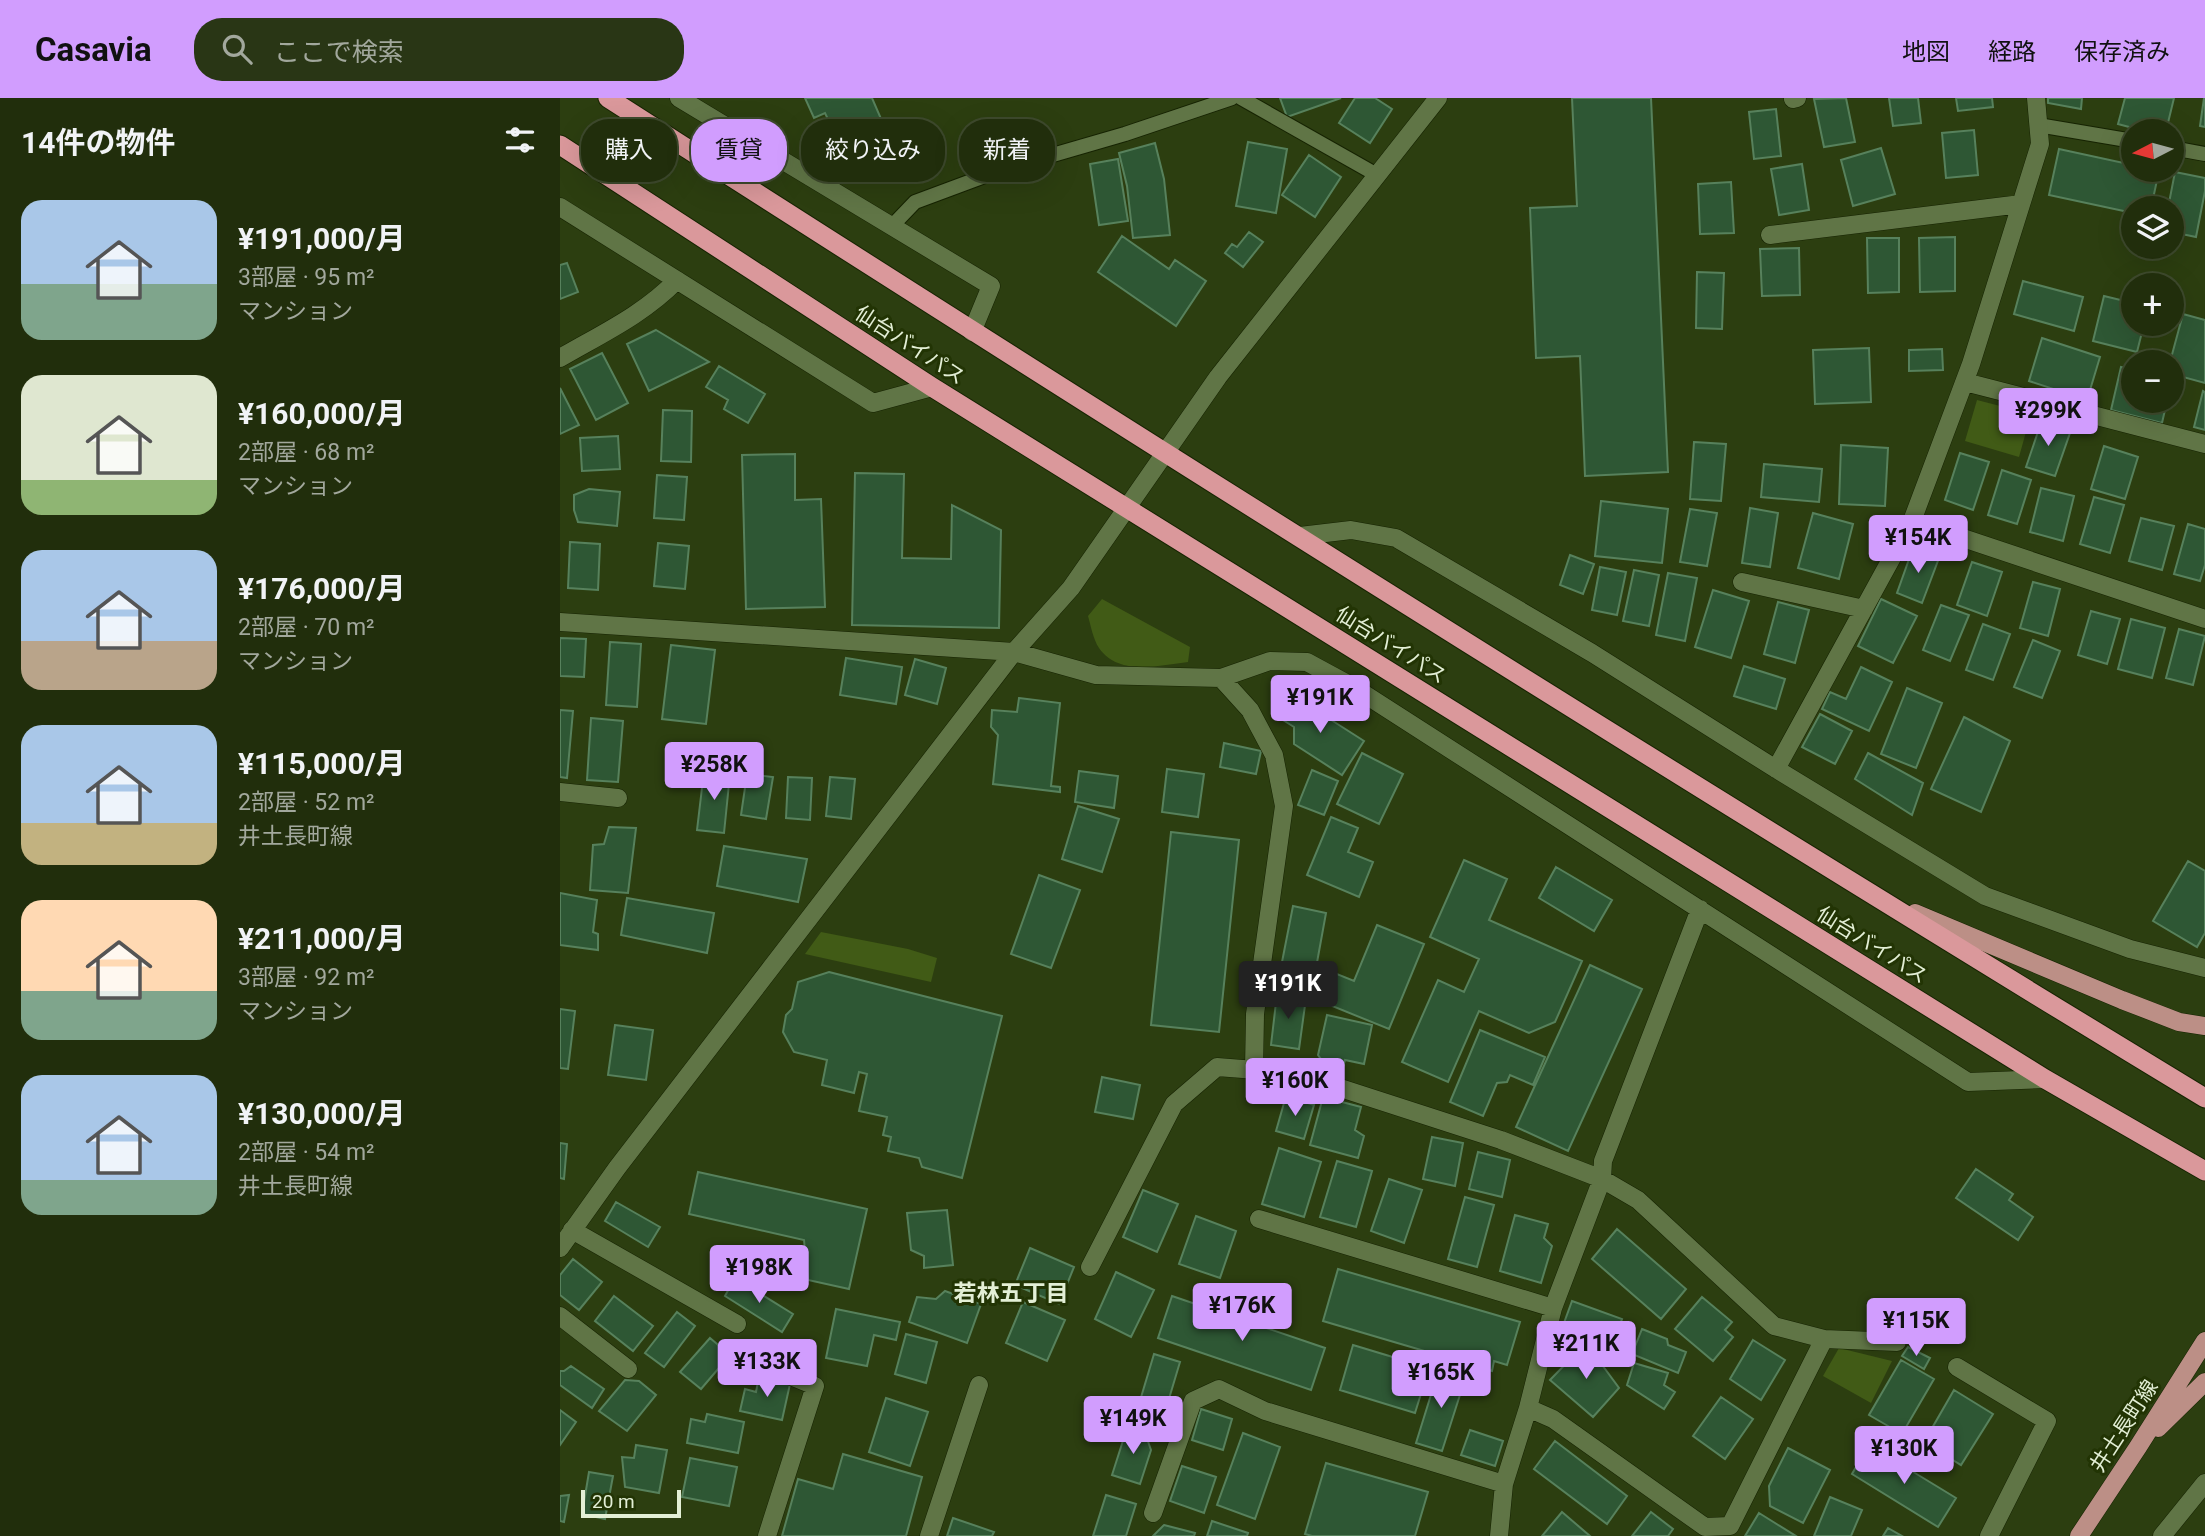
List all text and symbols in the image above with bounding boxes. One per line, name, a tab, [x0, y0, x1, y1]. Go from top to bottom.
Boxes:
search box	[194, 18, 684, 81]
text: Casavia	[35, 30, 152, 69]
icon: search	[218, 30, 256, 68]
text: ここで検索	[274, 37, 404, 67]
text: 地図	[1902, 38, 1950, 66]
text: 経路	[1988, 38, 2036, 66]
text: 保存済み	[2074, 38, 2170, 66]
chip: 購入	[581, 119, 677, 182]
chip: 賃貸	[691, 119, 787, 182]
chip: 絞り込み	[801, 119, 945, 182]
chip: 新着	[959, 119, 1055, 182]
north arrow	[2121, 119, 2184, 182]
map controls	[2121, 119, 2184, 413]
icon: filters	[501, 121, 539, 159]
text: 14件の物件	[21, 125, 175, 160]
button: layers	[2121, 196, 2184, 259]
text: ¥191,000/月	[238, 221, 406, 256]
icon: home	[77, 228, 161, 312]
text: 3部屋 · 95 m²	[238, 264, 375, 291]
button: +	[2121, 273, 2184, 336]
text: マンション	[238, 298, 353, 325]
street label: 仙台バイパス	[851, 301, 969, 389]
button: −	[2121, 350, 2184, 413]
pin: ¥299K	[1999, 388, 2097, 448]
text: ¥160,000/月	[238, 396, 406, 431]
text: ¥299K	[2015, 397, 2081, 424]
icon: home	[77, 403, 161, 487]
text: 2部屋 · 68 m²	[238, 439, 375, 466]
text: マンション	[238, 473, 353, 500]
pin: ¥154K	[1869, 516, 1967, 575]
text: ¥154K	[1885, 524, 1951, 551]
text: ¥176,000/月	[238, 571, 406, 606]
icon: home	[77, 578, 161, 662]
street label: 仙台バイパス	[1331, 602, 1451, 688]
text: 2部屋 · 70 m²	[238, 614, 375, 641]
text: マンション	[238, 648, 353, 675]
pin: ¥191K	[1271, 676, 1369, 735]
text: ¥191K	[1287, 684, 1353, 711]
pin: ¥258K	[665, 742, 763, 802]
text: ¥115,000/月	[238, 746, 406, 781]
text: ¥258K	[681, 751, 747, 778]
icon: home	[77, 753, 161, 837]
text: 2部屋 · 52 m²	[238, 789, 375, 816]
text: 井土長町線	[238, 823, 353, 850]
street label: 仙台バイパス	[1812, 902, 1932, 988]
text: ¥211,000/月	[238, 921, 406, 956]
icon: home	[77, 928, 161, 1012]
pin: ¥191K	[1239, 962, 1337, 1021]
text: 3部屋 · 92 m²	[238, 964, 375, 991]
text: ¥191K	[1255, 970, 1321, 997]
text: マンション	[238, 998, 353, 1025]
pin: ¥160K	[1246, 1058, 1344, 1118]
text: ¥160K	[1262, 1067, 1328, 1094]
text: ¥130,000/月	[238, 1096, 406, 1131]
icon: home	[77, 1103, 161, 1187]
text: 2部屋 · 54 m²	[238, 1139, 375, 1166]
text: 井土長町線	[238, 1173, 353, 1200]
pin: ¥198K	[710, 1246, 808, 1305]
text: ¥198K	[726, 1254, 792, 1281]
district label: 若林五丁目	[954, 1280, 1069, 1307]
pin: ¥176K	[1193, 1284, 1291, 1343]
text: ¥176K	[1209, 1292, 1275, 1319]
pin: ¥115K	[1867, 1298, 1965, 1358]
text: ¥115K	[1883, 1307, 1949, 1334]
pin: ¥211K	[1537, 1322, 1635, 1381]
text: ¥211K	[1553, 1330, 1619, 1357]
pin: ¥133K	[718, 1340, 816, 1399]
text: ¥133K	[734, 1348, 800, 1375]
pin: ¥165K	[1392, 1350, 1490, 1410]
text: ¥165K	[1408, 1359, 1474, 1386]
street label: 井土長町線	[2085, 1375, 2163, 1477]
pin: ¥149K	[1084, 1396, 1182, 1456]
text: ¥149K	[1100, 1405, 1166, 1432]
pin: ¥130K	[1855, 1426, 1953, 1486]
text: ¥130K	[1871, 1435, 1937, 1462]
scale bar	[581, 1487, 681, 1519]
text: 20 m	[592, 1490, 635, 1513]

